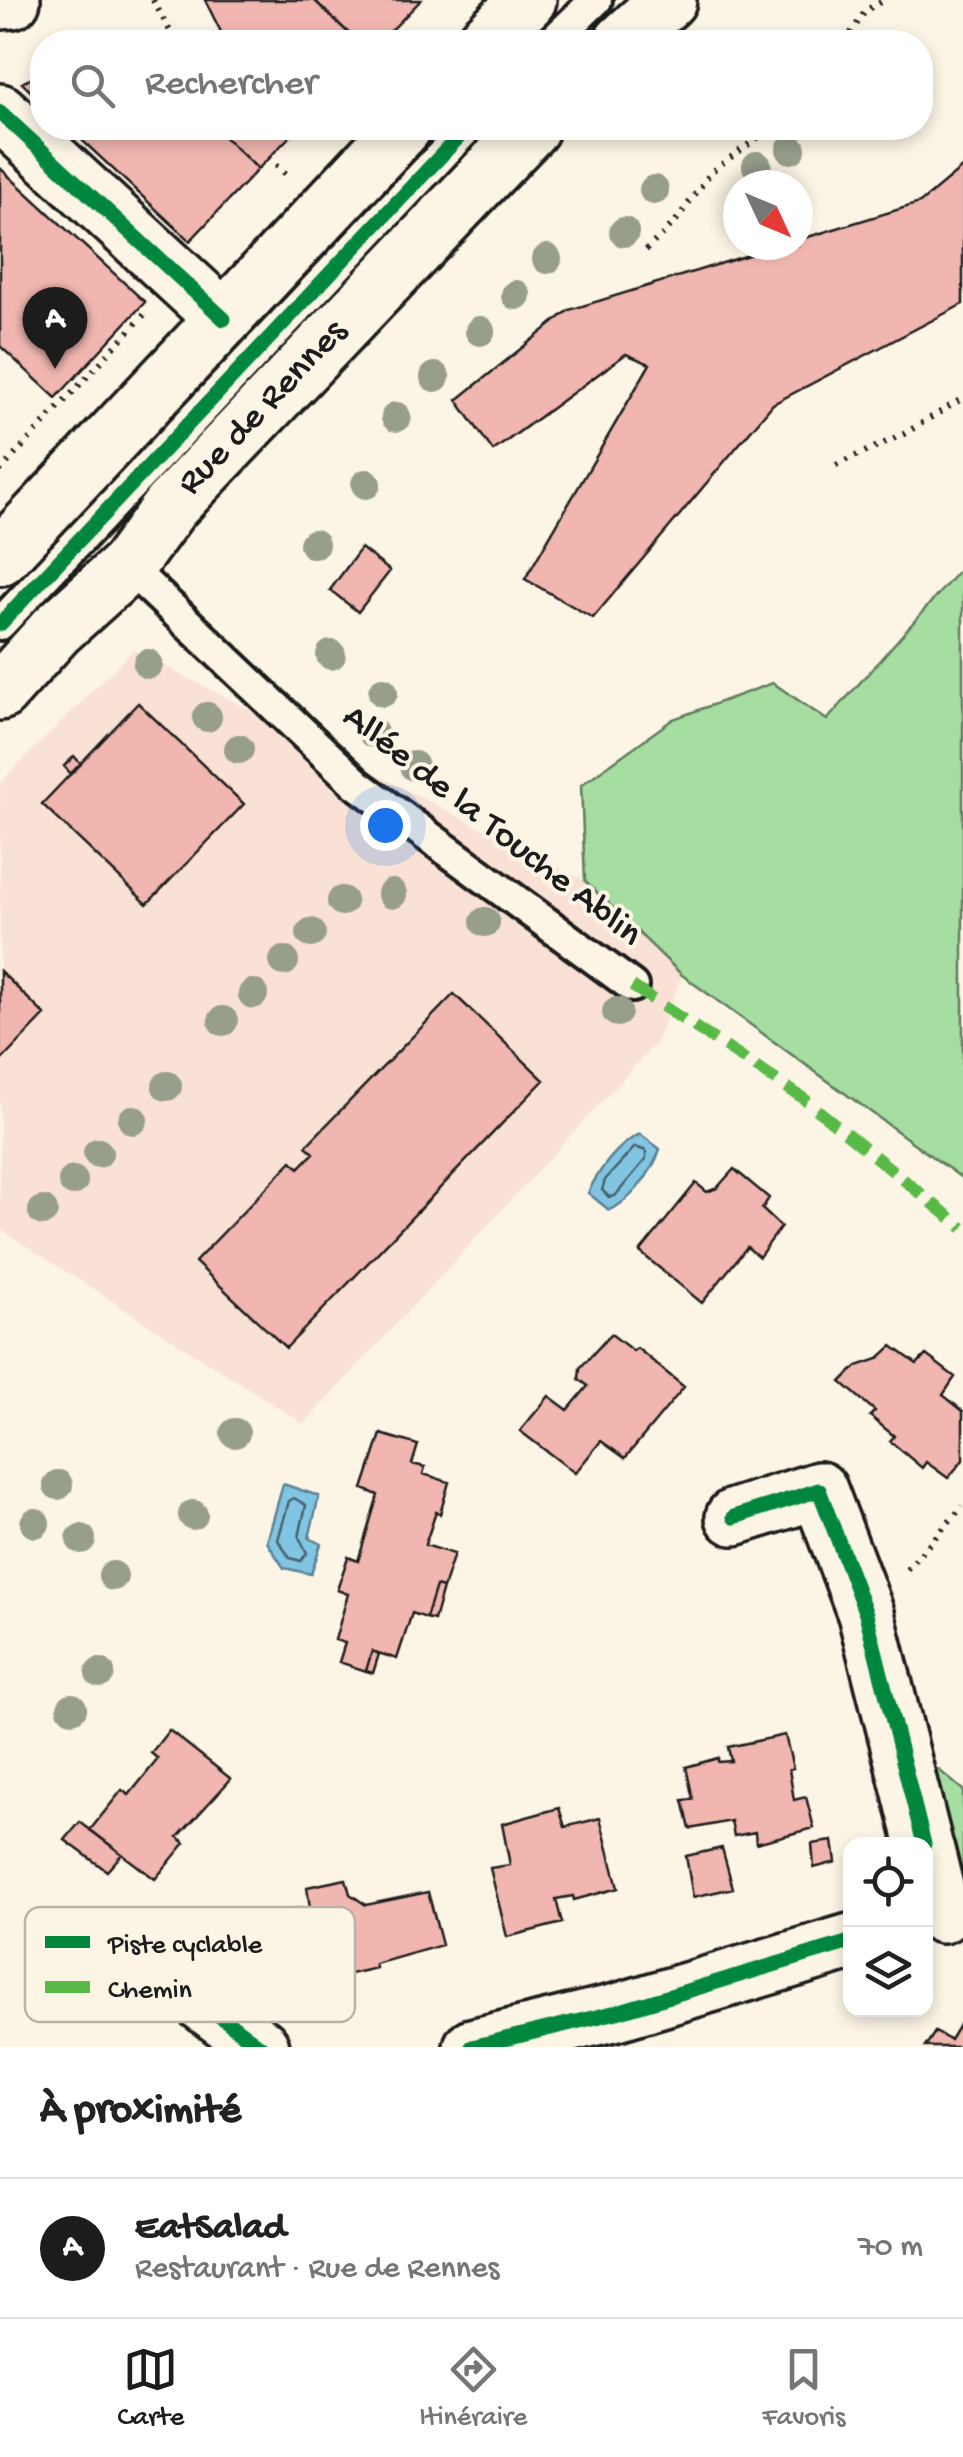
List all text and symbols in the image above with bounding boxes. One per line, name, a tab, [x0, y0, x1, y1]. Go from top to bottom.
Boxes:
search box	[30, 30, 933, 140]
icon: search	[65, 58, 120, 113]
text: Rechercher	[145, 63, 317, 107]
north arrow	[723, 170, 813, 260]
pin: A	[22, 286, 88, 369]
street label: Rue de Rennes	[170, 311, 358, 506]
street label: Allée de la Touche Ablin	[332, 696, 650, 958]
your location	[360, 800, 411, 851]
map controls	[843, 1837, 933, 2017]
button: locate	[843, 1837, 933, 1927]
legend	[25, 1907, 355, 2022]
button: layers	[843, 1927, 933, 2017]
text: Piste cyclable	[107, 1930, 263, 1963]
text: Chemin	[108, 1975, 193, 2008]
text: À proximité	[40, 2088, 241, 2137]
text: EatSalad	[135, 2207, 286, 2251]
text: A	[63, 2229, 82, 2267]
text: 70 m	[858, 2229, 923, 2267]
text: Restaurant · Rue de Rennes	[135, 2251, 499, 2289]
tab: Carte	[118, 2342, 184, 2435]
tab: Itinéraire	[419, 2342, 527, 2435]
tab: Favoris	[762, 2342, 845, 2435]

